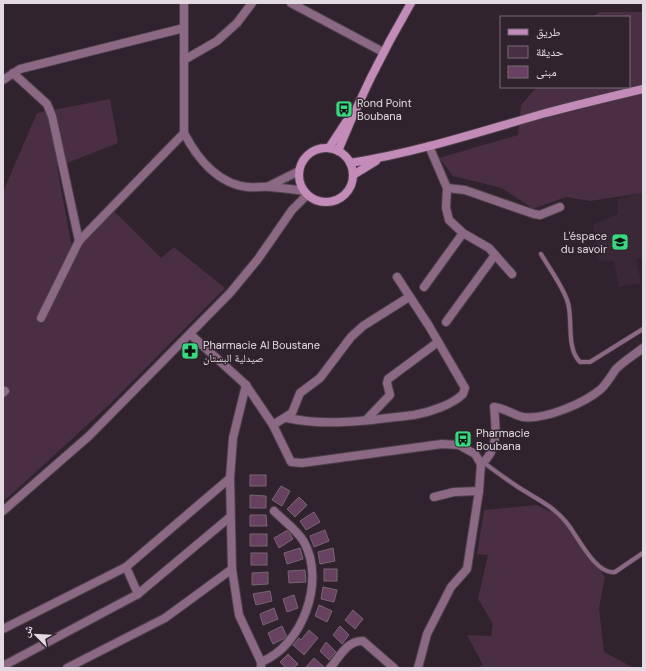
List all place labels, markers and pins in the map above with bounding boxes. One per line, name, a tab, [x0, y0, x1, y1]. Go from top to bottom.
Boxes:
place label: Rond Point Boubana	[357, 96, 412, 123]
bus stop icon: Rond Point Boubana	[334, 99, 354, 119]
place label: L'éspace du savoir	[561, 229, 607, 256]
school or university icon: L'éspace du savoir	[610, 232, 630, 252]
place label: Pharmacie Al Boustane صيدلية البستان	[203, 338, 320, 365]
pharmacy icon: Pharmacie Al Boustane صيدلية البستان	[180, 341, 200, 361]
place label: Pharmacie Boubana	[476, 426, 530, 453]
bus stop icon: Pharmacie Boubana	[453, 429, 473, 449]

